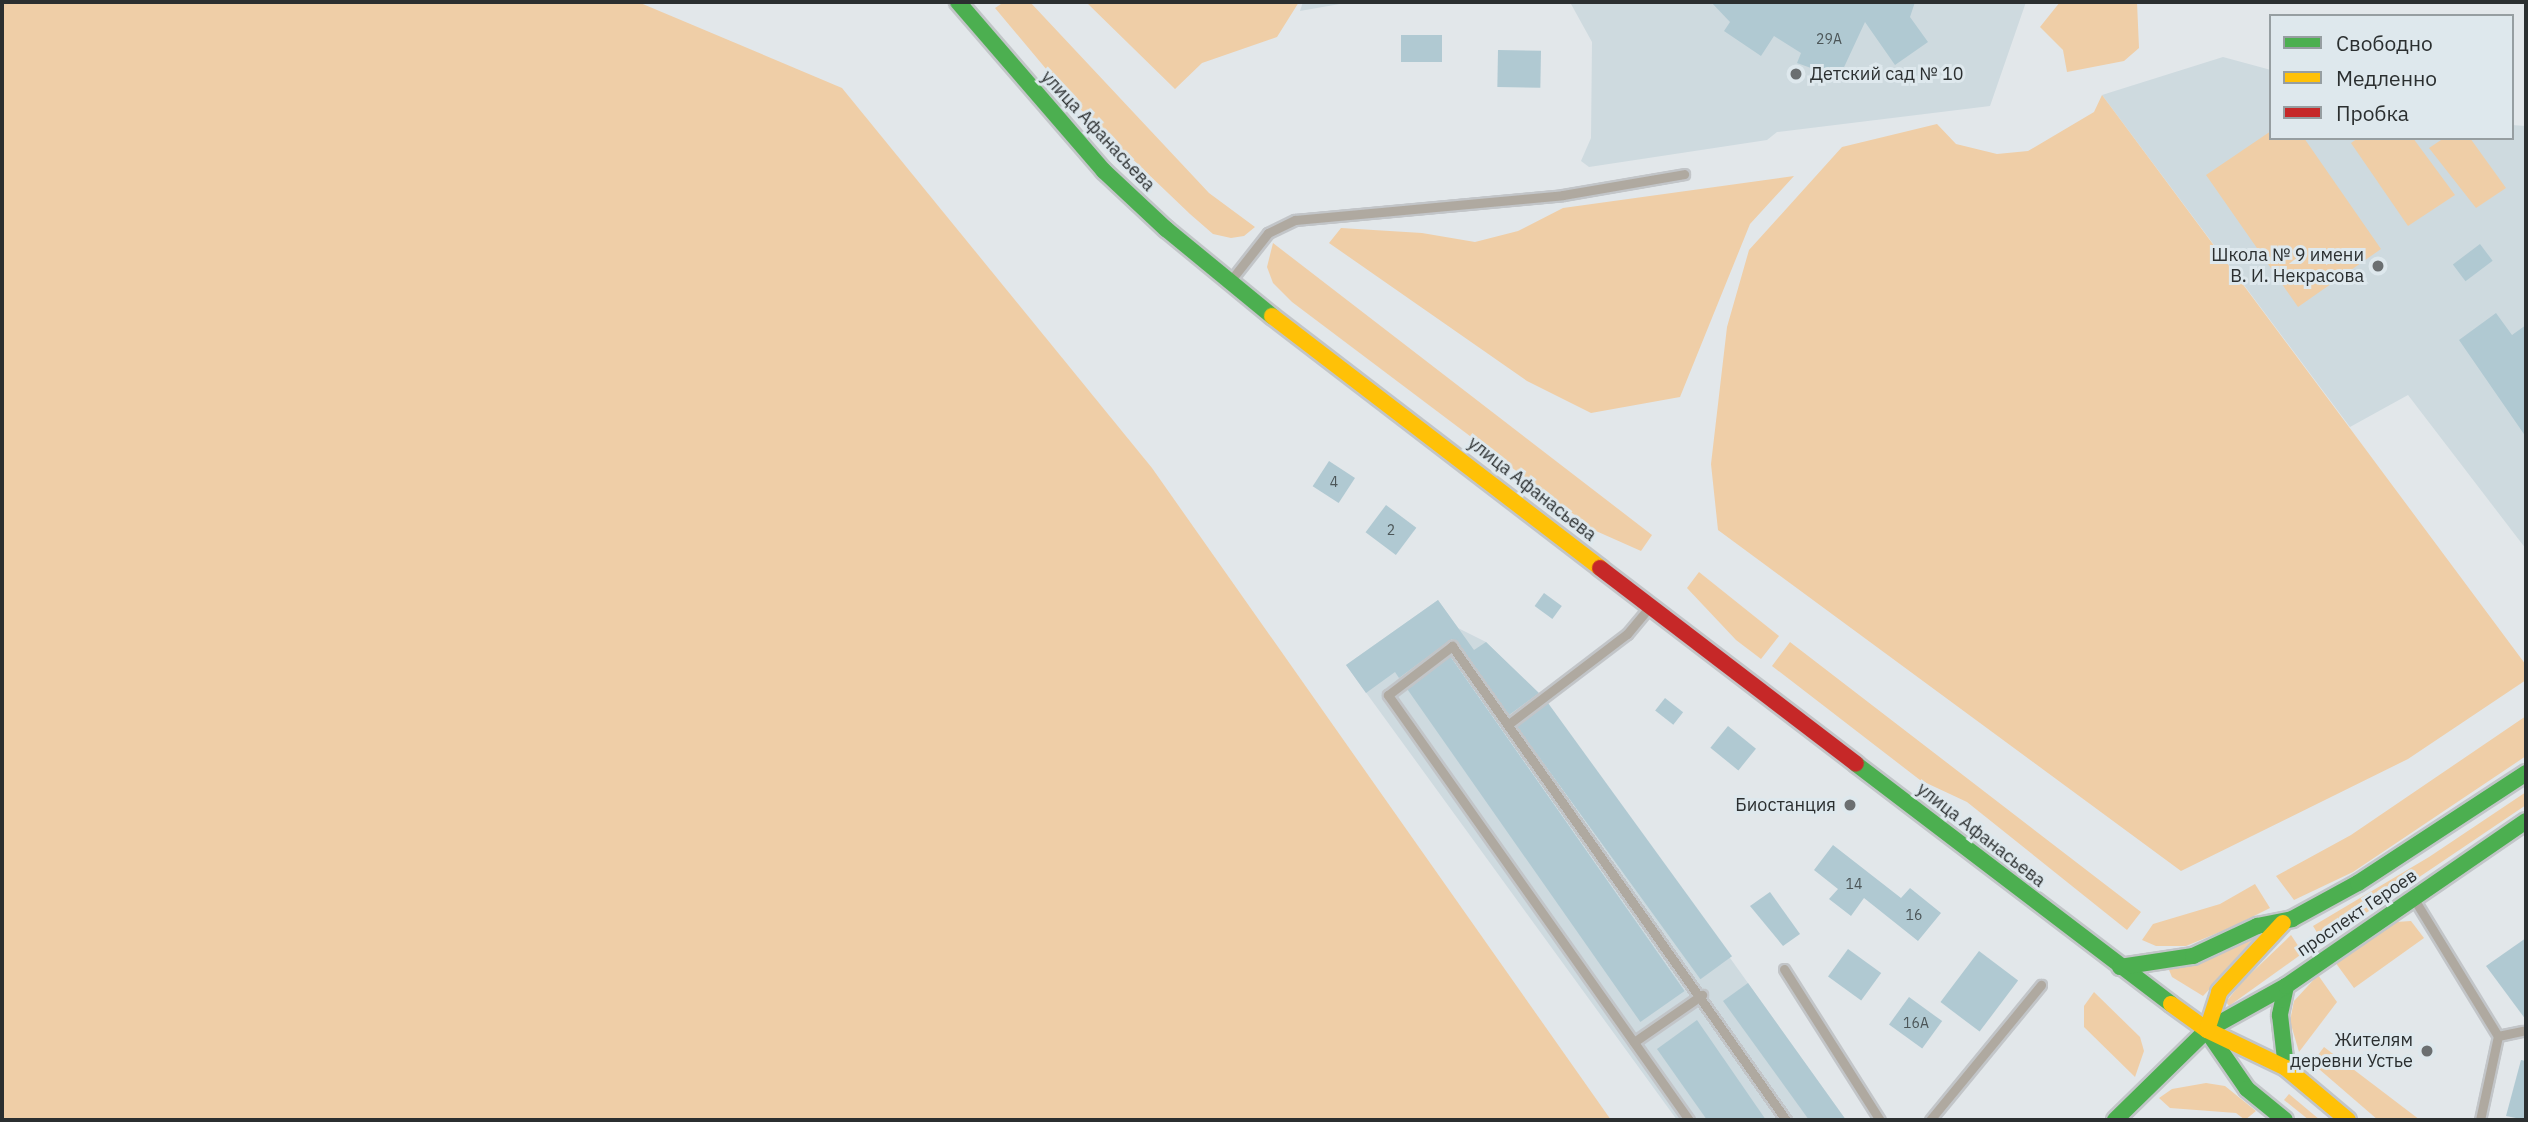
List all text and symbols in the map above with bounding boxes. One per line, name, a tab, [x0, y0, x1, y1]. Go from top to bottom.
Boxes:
legend	[2269, 14, 2514, 140]
text: Свободно	[2336, 29, 2433, 57]
house number: 29А	[1816, 31, 1842, 47]
place label: Детский сад № 10	[1810, 63, 1964, 85]
text: Медленно	[2336, 64, 2437, 92]
street label: улица Афанасьева	[1037, 66, 1159, 196]
marker: Детский сад № 10	[1788, 66, 1804, 82]
text: Пробка	[2336, 99, 2409, 127]
place label: Школа № 9 имени В. И. Некрасова	[2211, 245, 2364, 288]
marker: Школа № 9 имени В. И. Некрасова	[2370, 258, 2386, 274]
street label: улица Афанасьева	[1464, 432, 1600, 546]
house number: 4	[1330, 474, 1338, 490]
house number: 2	[1387, 522, 1395, 538]
street label: улица Афанасьева	[1913, 778, 2049, 892]
place label: Биостанция	[1735, 794, 1836, 816]
marker: Биостанция	[1842, 797, 1858, 813]
street label: проспект Героев	[2293, 865, 2421, 961]
house number: 14	[1846, 876, 1862, 892]
house number: 16	[1906, 907, 1922, 923]
house number: 16А	[1903, 1015, 1929, 1031]
place label: Жителям деревни Устье	[2290, 1030, 2413, 1072]
marker: Жителям деревни Устье	[2419, 1043, 2435, 1059]

